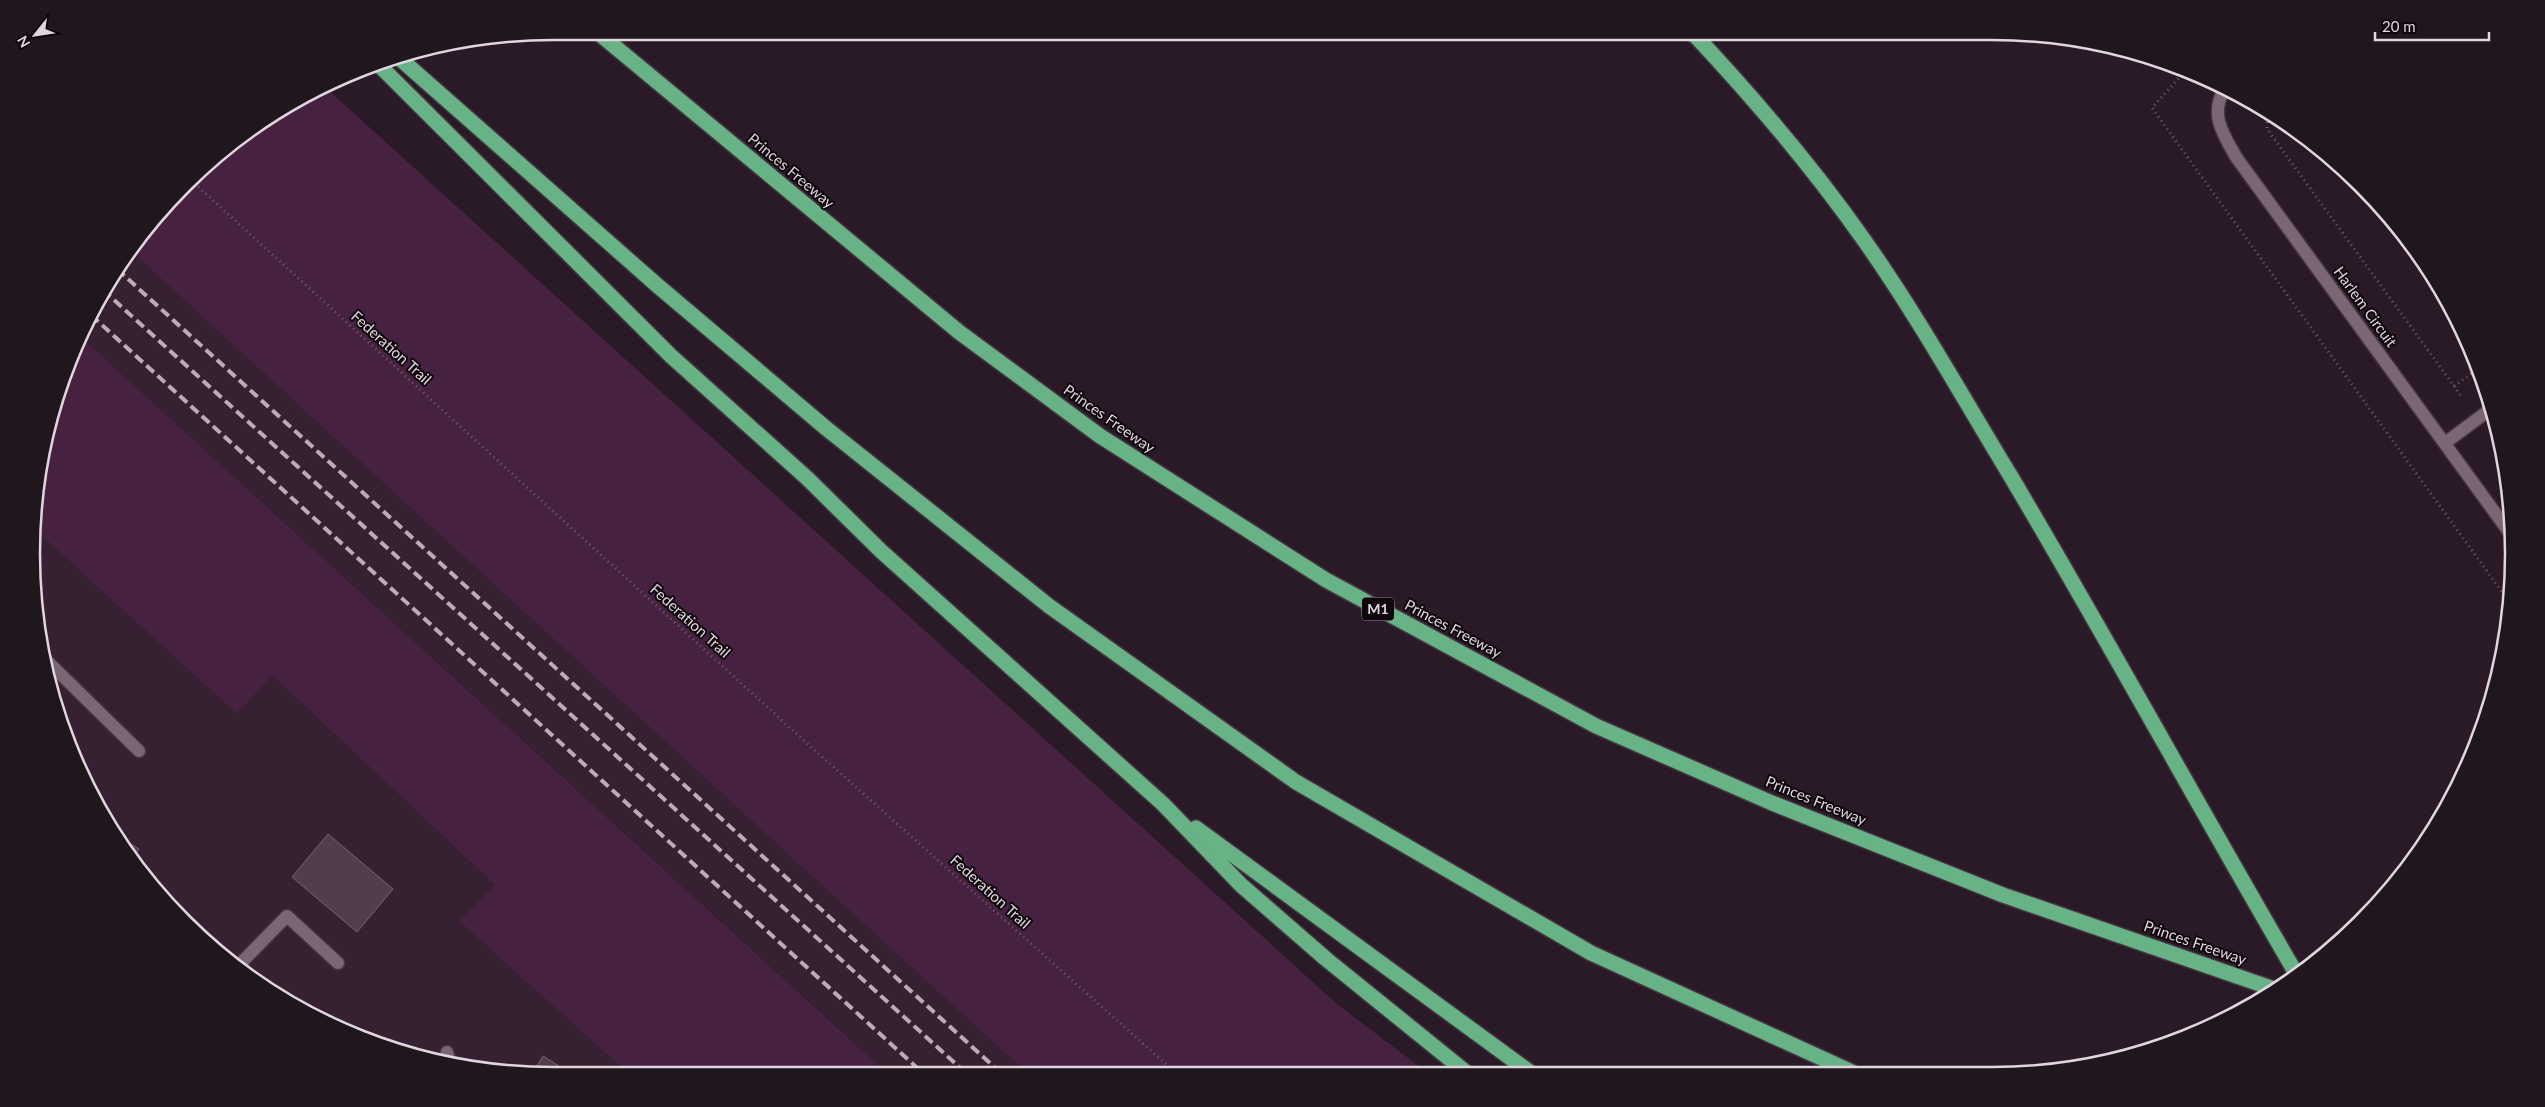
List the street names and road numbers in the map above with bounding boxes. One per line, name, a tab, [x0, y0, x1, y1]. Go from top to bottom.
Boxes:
street label: Princes Freeway	[745, 129, 839, 212]
street label: Harlem Circuit	[2331, 263, 2401, 351]
street label: Federation Trail	[348, 307, 435, 388]
street label: Princes Freeway	[1061, 380, 1159, 456]
street label: Federation Trail	[647, 580, 734, 661]
street label: Princes Freeway	[1402, 595, 1505, 661]
road number: M1	[1362, 598, 1394, 620]
street label: Princes Freeway	[1763, 772, 1870, 829]
street label: Federation Trail	[947, 851, 1034, 932]
street label: Princes Freeway	[2142, 916, 2249, 968]

